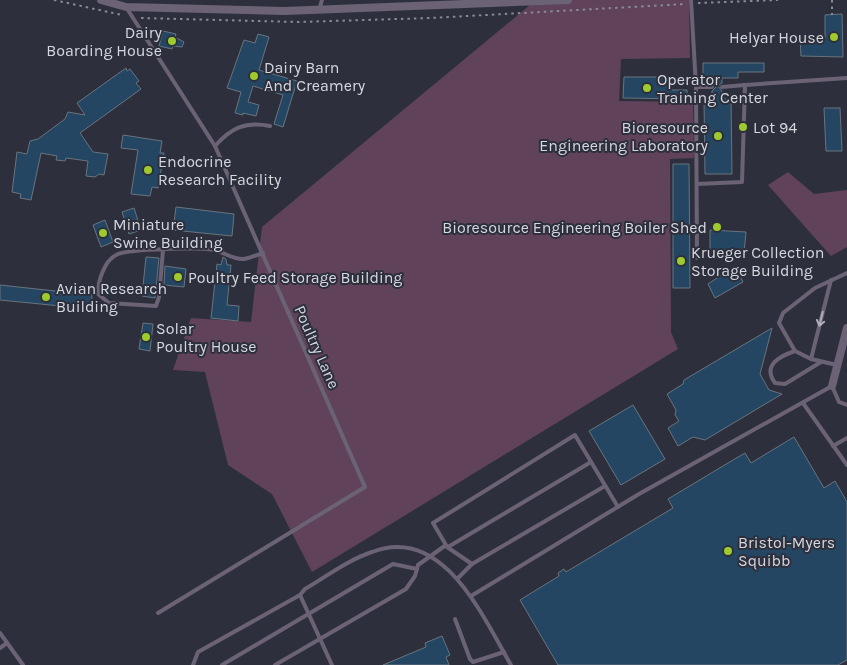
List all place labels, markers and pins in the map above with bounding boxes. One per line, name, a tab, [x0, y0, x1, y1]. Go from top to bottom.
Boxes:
place label: Dairy Boarding House	[46, 23, 163, 60]
place label: Helyar House	[729, 28, 824, 47]
marker: Helyar House	[828, 31, 840, 43]
marker: Dairy Boarding House	[166, 35, 178, 47]
place label: Dairy Barn And Creamery	[264, 58, 366, 95]
marker: Dairy Barn And Creamery	[248, 70, 260, 82]
place label: Operator Training Center	[657, 70, 768, 107]
marker: Operator Training Center	[641, 82, 653, 94]
place label: Bioresource Engineering Laboratory	[539, 118, 709, 155]
place label: Lot 94	[753, 118, 797, 137]
marker: Lot 94	[737, 121, 749, 133]
marker: Bioresource Engineering Laboratory	[712, 130, 724, 142]
place label: Endocrine Research Facility	[158, 152, 282, 189]
marker: Endocrine Research Facility	[142, 164, 154, 176]
place label: Miniature Swine Building	[113, 215, 223, 252]
place label: Bioresource Engineering Boiler Shed	[442, 218, 707, 237]
marker: Bioresource Engineering Boiler Shed	[711, 221, 723, 233]
marker: Miniature Swine Building	[97, 227, 109, 239]
place label: Krueger Collection Storage Building	[691, 243, 824, 280]
marker: Krueger Collection Storage Building	[675, 255, 687, 267]
place label: Poultry Feed Storage Building	[188, 268, 402, 287]
marker: Poultry Feed Storage Building	[172, 271, 184, 283]
place label: Avian Research Building	[56, 279, 167, 316]
marker: Avian Research Building	[40, 291, 52, 303]
place label: Solar Poultry House	[156, 319, 257, 356]
marker: Solar Poultry House	[140, 331, 152, 343]
place label: Bristol-Myers Squibb	[738, 533, 835, 570]
marker: Bristol-Myers Squibb	[722, 545, 734, 557]

